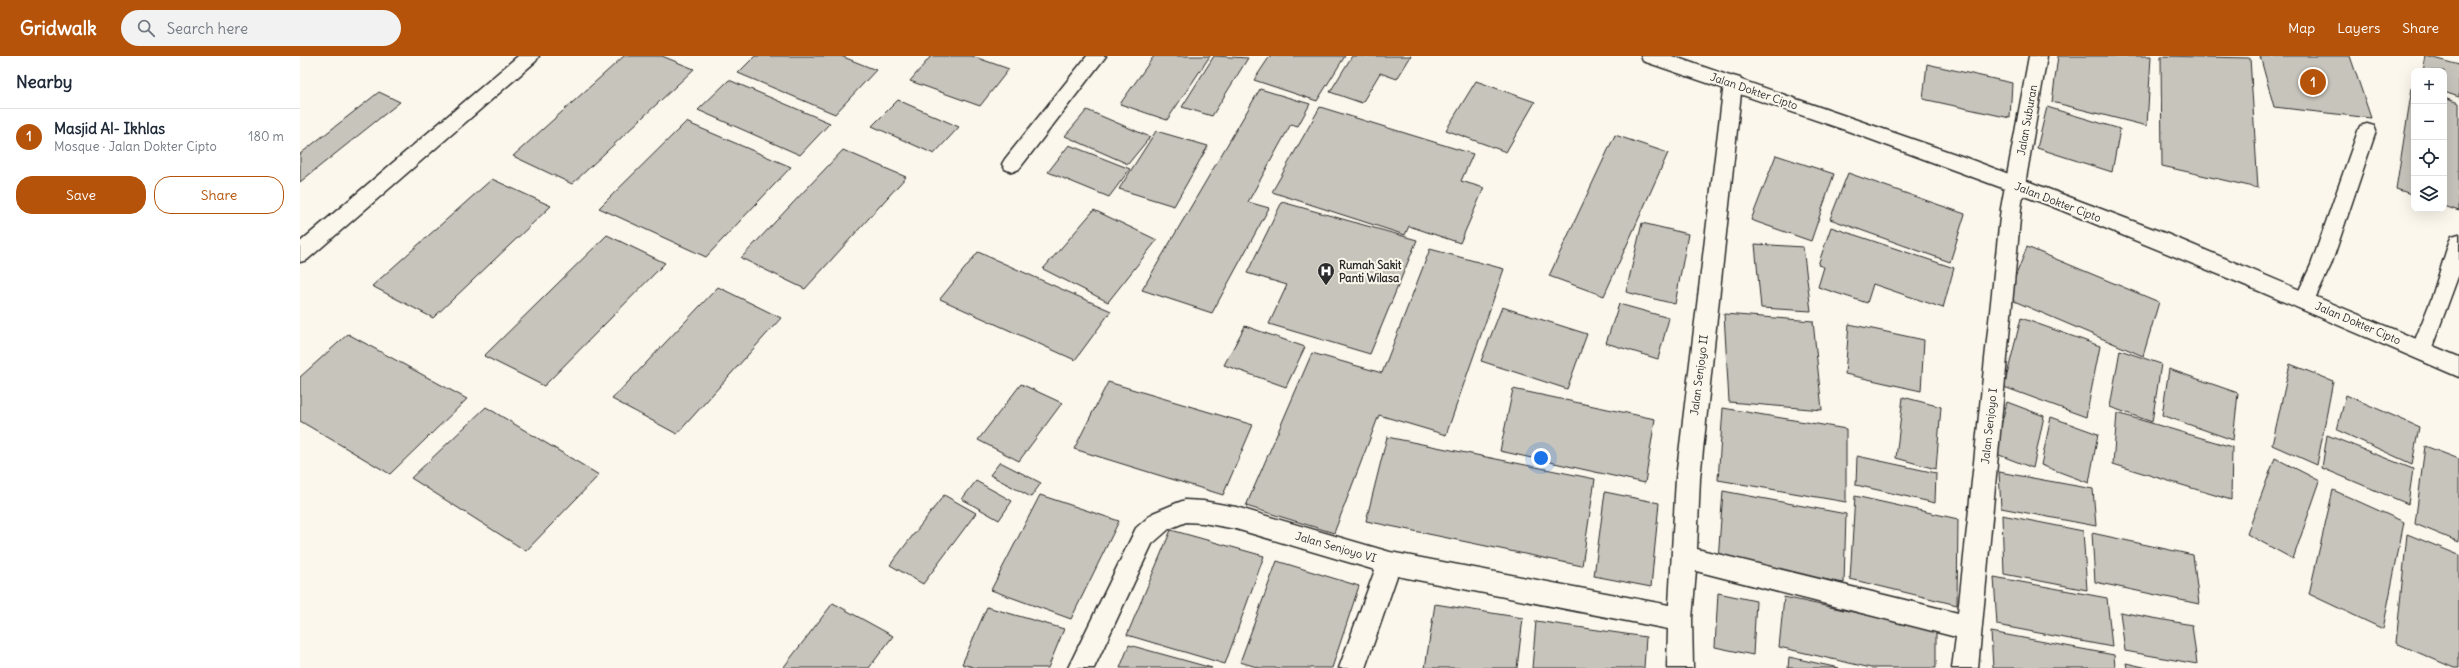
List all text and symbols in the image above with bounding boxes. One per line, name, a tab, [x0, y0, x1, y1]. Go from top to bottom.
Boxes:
search box	[121, 10, 401, 46]
text: Gridwalk	[20, 16, 97, 40]
icon: search	[135, 17, 157, 39]
text: Search here	[167, 19, 248, 38]
text: Map	[2288, 19, 2315, 37]
text: Layers	[2337, 19, 2380, 37]
text: Share	[2402, 19, 2439, 37]
pin: 1	[2300, 67, 2326, 97]
map controls	[2411, 68, 2447, 212]
button: +	[2411, 68, 2447, 104]
street label: Jalan Dokter Cipto	[1708, 69, 1800, 113]
text: Nearby	[16, 71, 72, 93]
street label: Jalan Suburan	[2014, 84, 2040, 156]
button: −	[2411, 104, 2447, 140]
text: Masjid Al- Ikhlas	[54, 119, 165, 138]
text: 1	[26, 128, 32, 145]
text: 180 m	[248, 128, 284, 145]
text: Mosque · Jalan Dokter Cipto	[54, 138, 217, 155]
button: locate	[2411, 140, 2447, 176]
button: Save	[16, 176, 146, 214]
button: Share	[154, 176, 284, 214]
button: layers	[2411, 176, 2447, 212]
street label: Jalan Dokter Cipto	[2013, 179, 2103, 225]
place label: Rumah Sakit Panti Wilasa	[1339, 258, 1402, 285]
hospital icon: Rumah Sakit Panti Wilasa	[1316, 261, 1336, 286]
street label: Jalan Dokter Cipto	[2313, 299, 2403, 347]
street label: Jalan Senjoyo II	[1687, 334, 1711, 416]
street label: Jalan Senjoyo I	[1978, 387, 2000, 465]
your location	[1531, 448, 1551, 468]
street label: Jalan Senjoyo VI	[1294, 529, 1378, 565]

